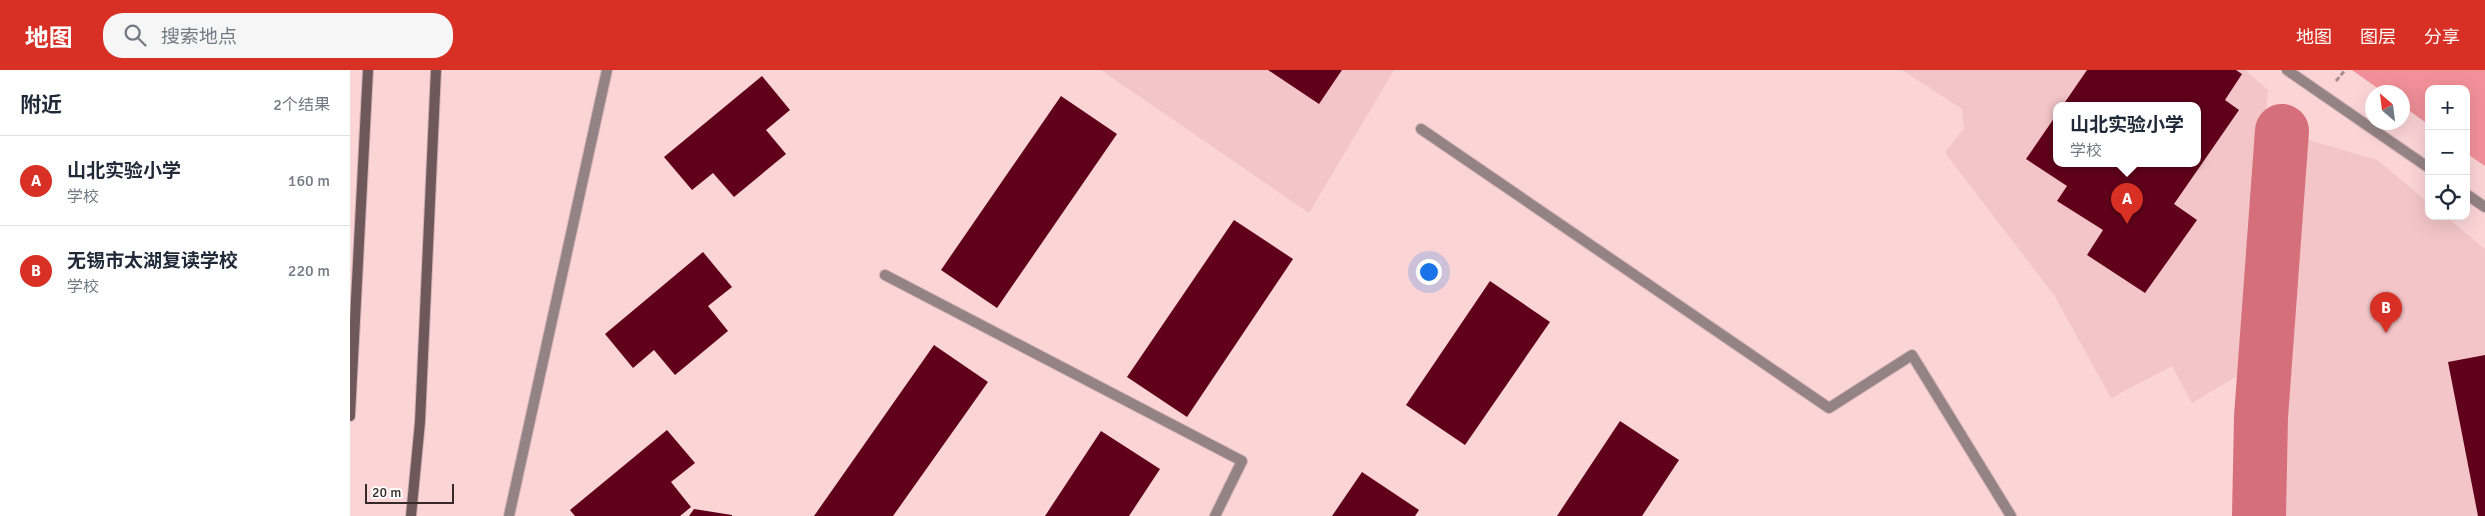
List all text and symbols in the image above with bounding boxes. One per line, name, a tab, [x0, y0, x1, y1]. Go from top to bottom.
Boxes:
search box	[103, 13, 453, 58]
icon: search	[121, 21, 149, 49]
text: 地图	[25, 23, 73, 53]
text: 搜索地点	[161, 25, 237, 49]
text: 地图	[2296, 26, 2332, 48]
text: 图层	[2360, 26, 2396, 48]
text: 分享	[2424, 26, 2460, 48]
north arrow	[2365, 85, 2410, 130]
map controls	[2425, 85, 2470, 220]
button: +	[2425, 85, 2470, 130]
text: 附近	[20, 92, 62, 118]
text: 2个结果	[273, 95, 330, 115]
popup	[2053, 102, 2201, 167]
text: 山北实验小学	[2070, 113, 2184, 137]
button: −	[2425, 130, 2470, 175]
text: 学校	[2070, 141, 2102, 161]
text: 山北实验小学	[67, 159, 181, 183]
text: A	[31, 171, 41, 191]
text: 160 m	[288, 171, 330, 191]
button: locate	[2425, 175, 2470, 220]
pin: A	[2111, 183, 2143, 224]
text: 学校	[67, 187, 99, 207]
text: 无锡市太湖复读学校	[67, 249, 238, 273]
your location	[1416, 259, 1442, 285]
text: B	[31, 261, 41, 281]
text: 220 m	[288, 261, 330, 281]
text: 学校	[67, 277, 99, 297]
pin: B	[2370, 292, 2402, 333]
scale bar	[365, 481, 454, 504]
text: 20 m	[372, 484, 401, 501]

